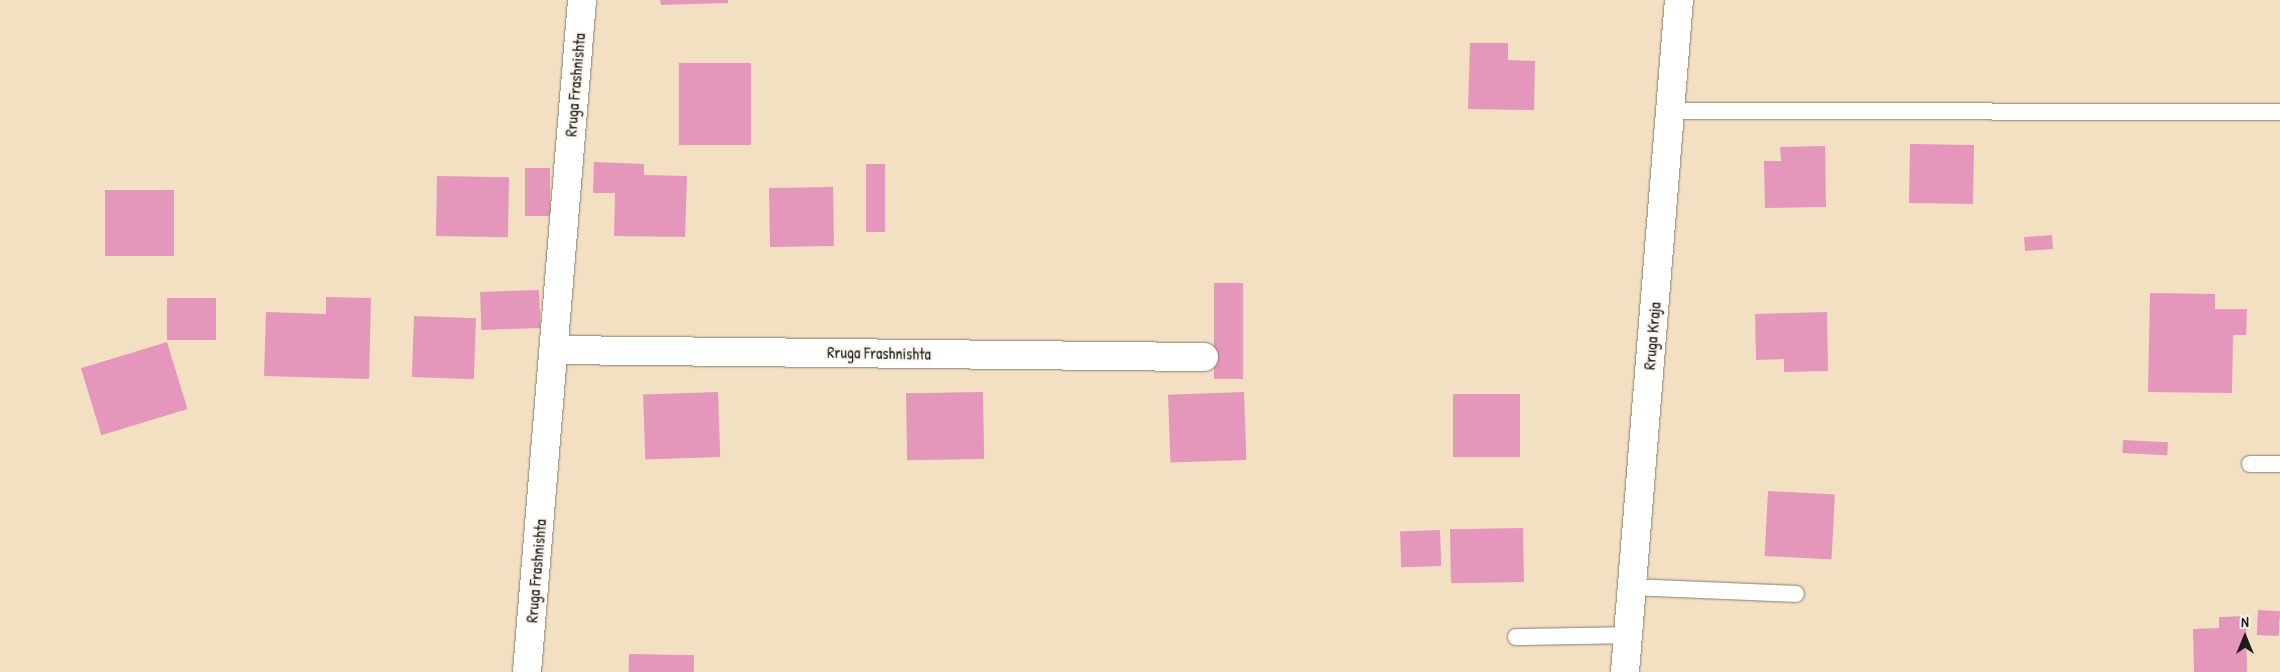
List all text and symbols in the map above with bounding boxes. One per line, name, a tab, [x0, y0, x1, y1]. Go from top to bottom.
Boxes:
street label: Rruga Frashnishta	[561, 33, 589, 137]
street label: Rruga Kraja	[1639, 301, 1665, 371]
street label: Rruga Frashnishta	[827, 342, 931, 364]
street label: Rruga Frashnishta	[522, 519, 550, 623]
north arrow	[2220, 612, 2270, 662]
text: N	[2241, 612, 2249, 631]

